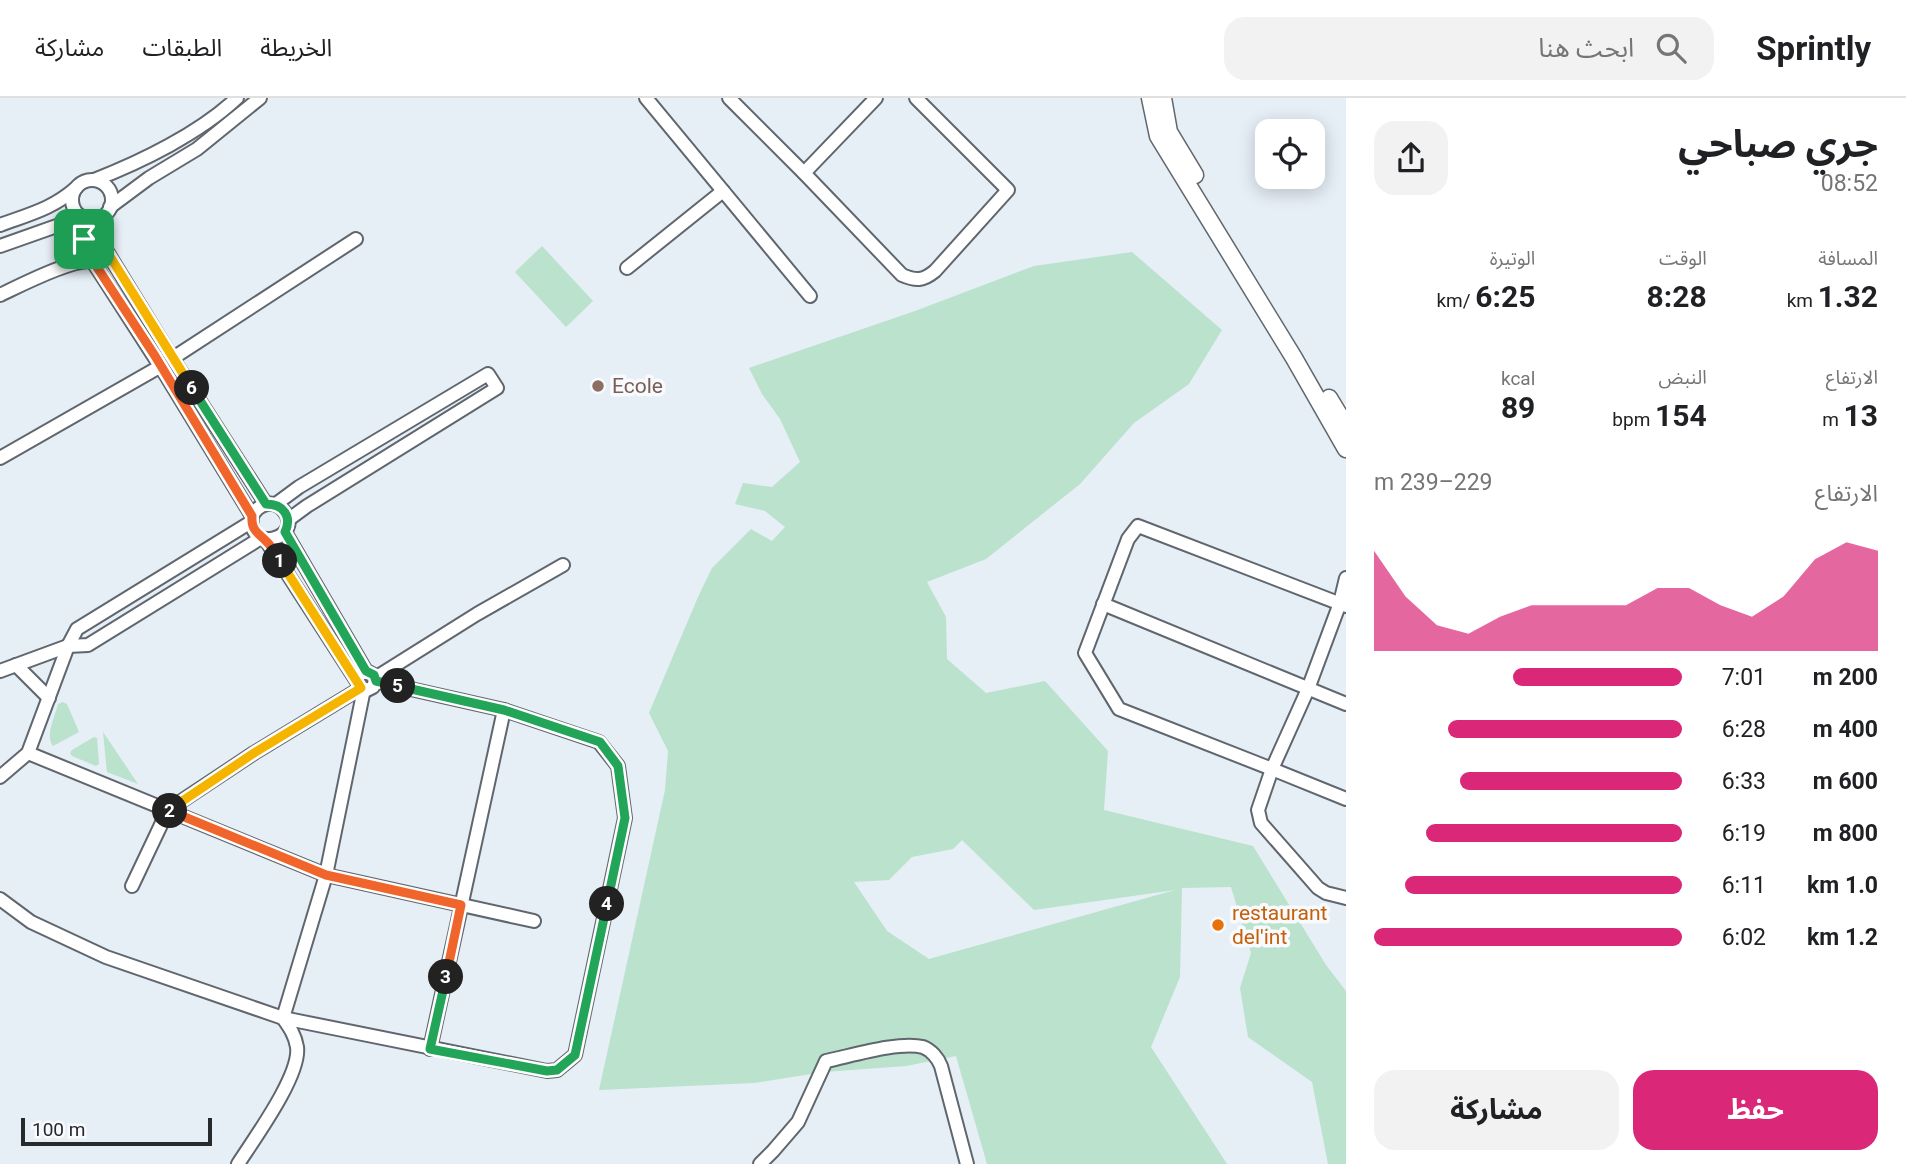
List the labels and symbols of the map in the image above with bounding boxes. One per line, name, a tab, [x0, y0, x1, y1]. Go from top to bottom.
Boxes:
pin	[54, 209, 114, 269]
pin: 6	[174, 370, 210, 406]
place label: Ecole	[612, 374, 663, 398]
marker: Ecole	[590, 378, 606, 394]
pin: 1	[262, 544, 298, 578]
pin: 5	[380, 668, 416, 704]
pin: 2	[152, 794, 188, 828]
pin: 4	[590, 886, 624, 922]
place label: restaurant del'int	[1232, 901, 1327, 949]
marker: restaurant del'int	[1210, 917, 1226, 933]
pin: 3	[428, 960, 464, 994]
scale bar	[21, 1115, 212, 1147]

